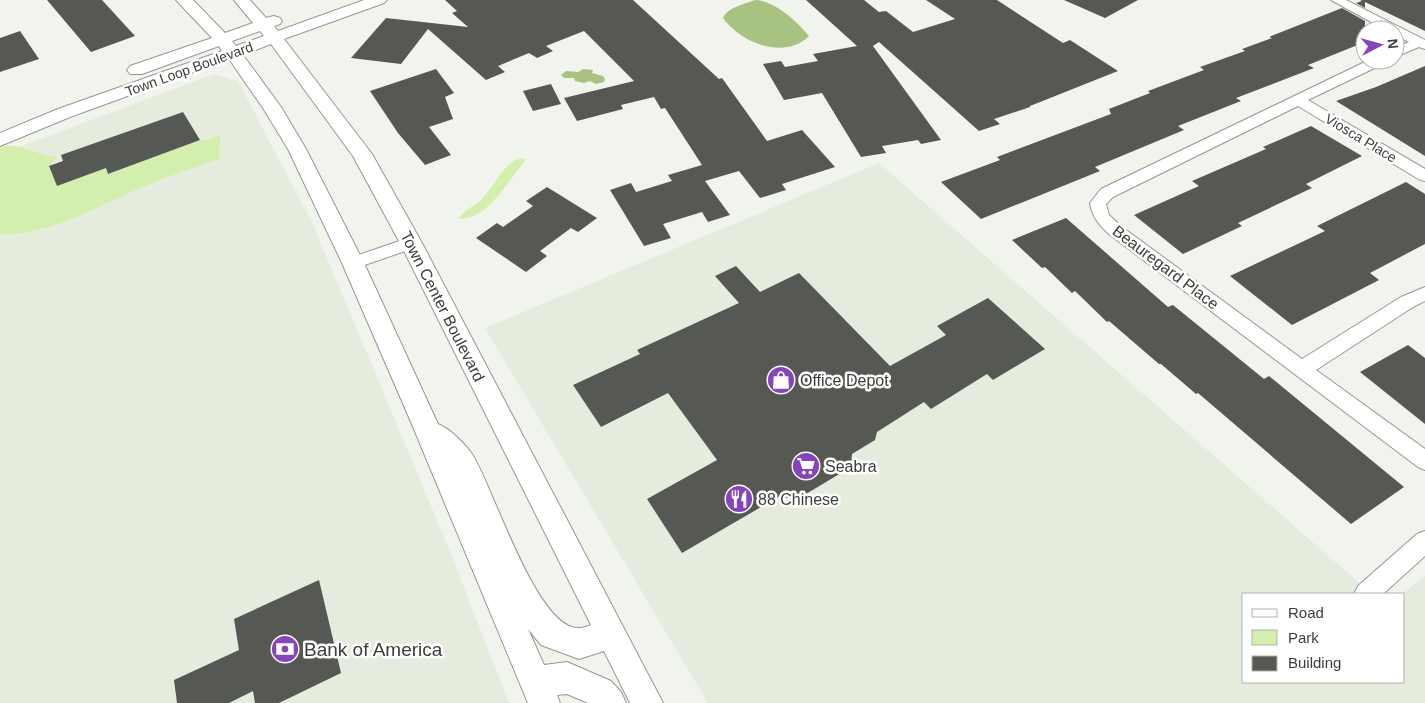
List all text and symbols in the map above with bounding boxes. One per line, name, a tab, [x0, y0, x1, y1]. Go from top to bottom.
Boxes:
north arrow	[1355, 20, 1405, 70]
street label: Town Loop Boulevard	[123, 38, 255, 100]
text: N	[1384, 38, 1401, 50]
street label: Viosca Place	[1322, 110, 1400, 166]
street label: Beauregard Place	[1109, 222, 1222, 313]
street label: Town Center Boulevard	[397, 228, 488, 384]
shop icon: Office Depot	[766, 365, 796, 395]
place label: Office Depot	[800, 372, 889, 389]
supermarket icon: Seabra	[791, 451, 821, 481]
place label: Seabra	[825, 458, 877, 475]
restaurant icon: 88 Chinese	[724, 484, 754, 514]
place label: 88 Chinese	[758, 491, 839, 508]
legend	[1242, 593, 1405, 683]
text: Road	[1288, 604, 1324, 621]
text: Park	[1288, 629, 1319, 646]
bank icon: Bank of America	[270, 634, 300, 664]
place label: Bank of America	[304, 639, 443, 660]
text: Building	[1288, 654, 1341, 671]

